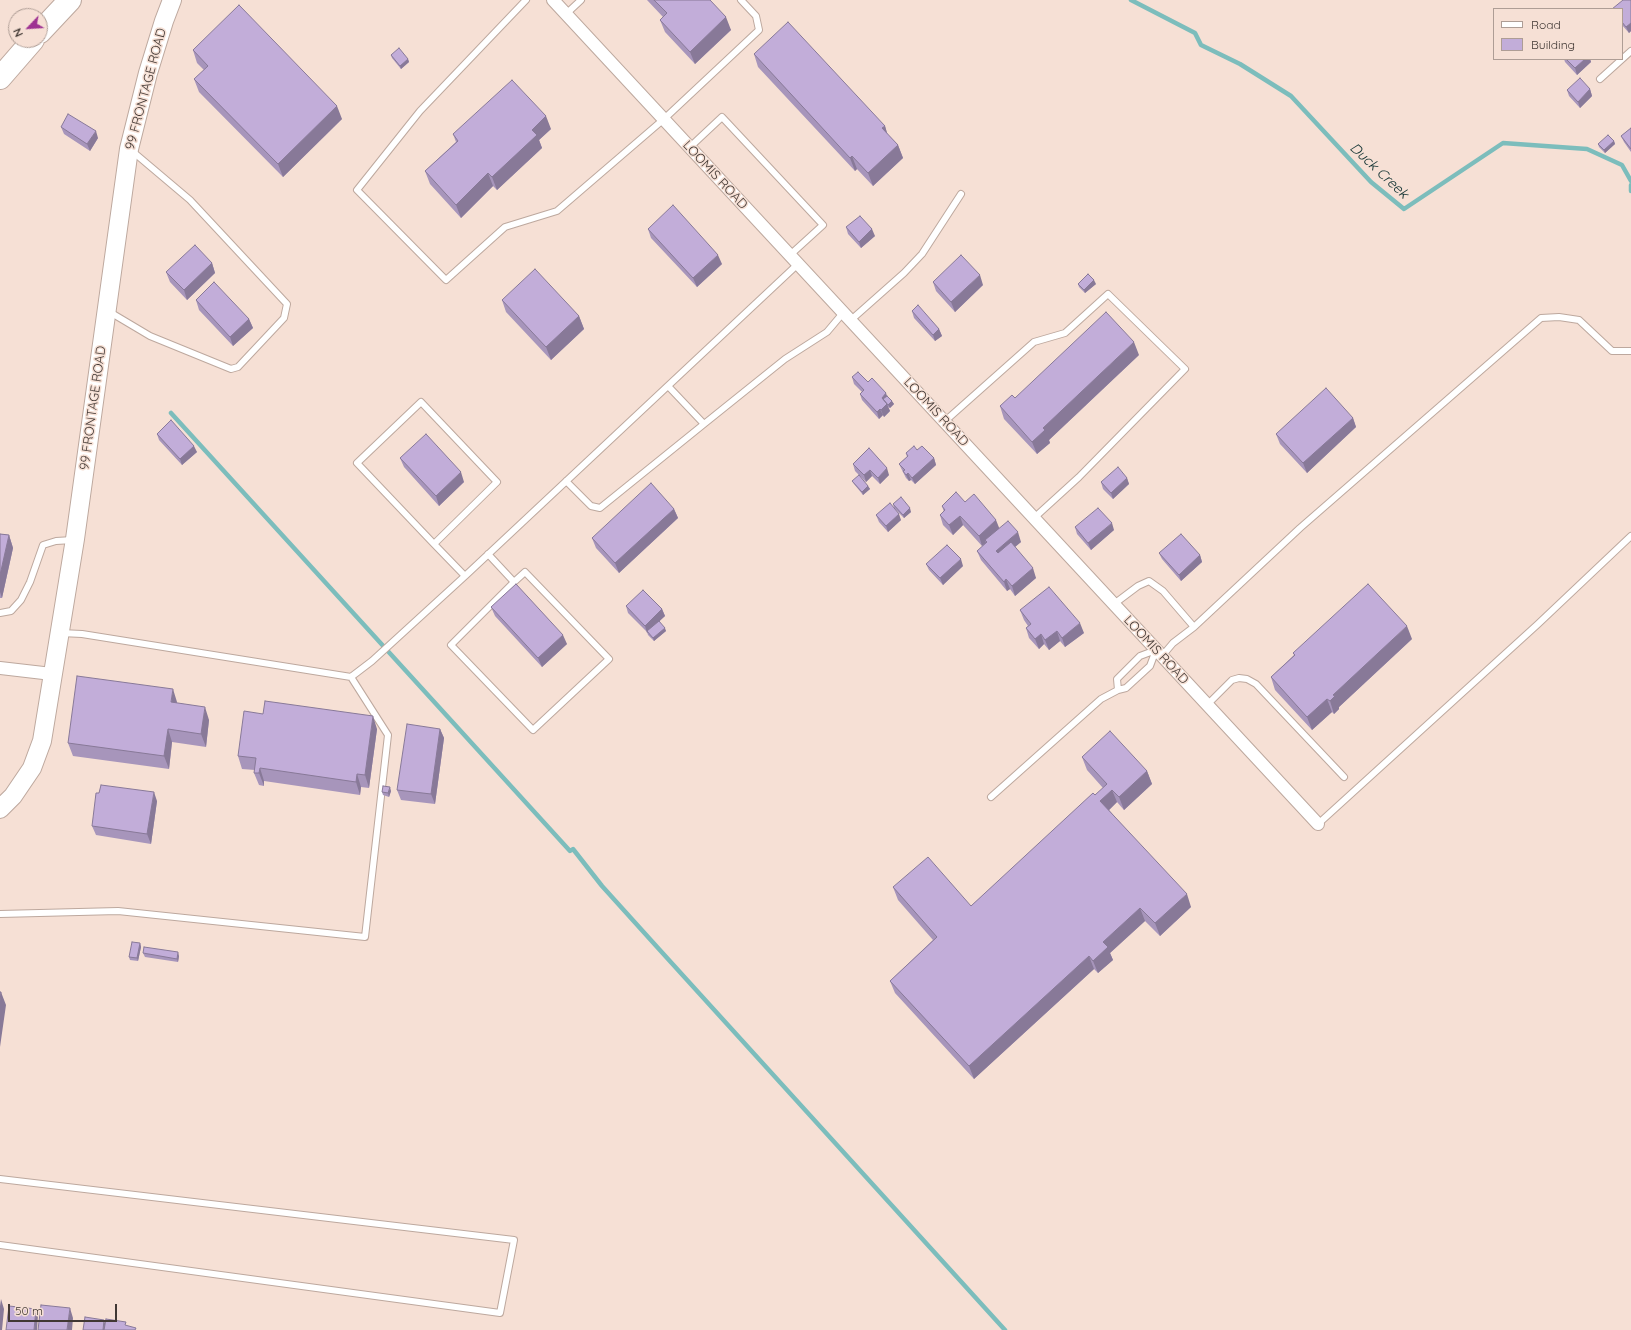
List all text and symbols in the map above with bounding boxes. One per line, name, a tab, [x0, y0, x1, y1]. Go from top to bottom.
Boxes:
north arrow	[8, 8, 48, 48]
legend	[1493, 8, 1623, 60]
text: Road	[1531, 17, 1561, 32]
text: N	[10, 26, 26, 39]
street label: 99 FRONTAGE ROAD	[122, 27, 170, 151]
text: Building	[1531, 37, 1575, 52]
street label: LOOMIS ROAD	[679, 138, 751, 212]
water label: Duck Creek	[1346, 140, 1412, 202]
street label: 99 FRONTAGE ROAD	[77, 345, 109, 471]
street label: LOOMIS ROAD	[900, 375, 972, 449]
street label: LOOMIS ROAD	[1120, 613, 1192, 687]
scale bar	[10, 1296, 119, 1322]
text: 50 m	[15, 1303, 43, 1318]

